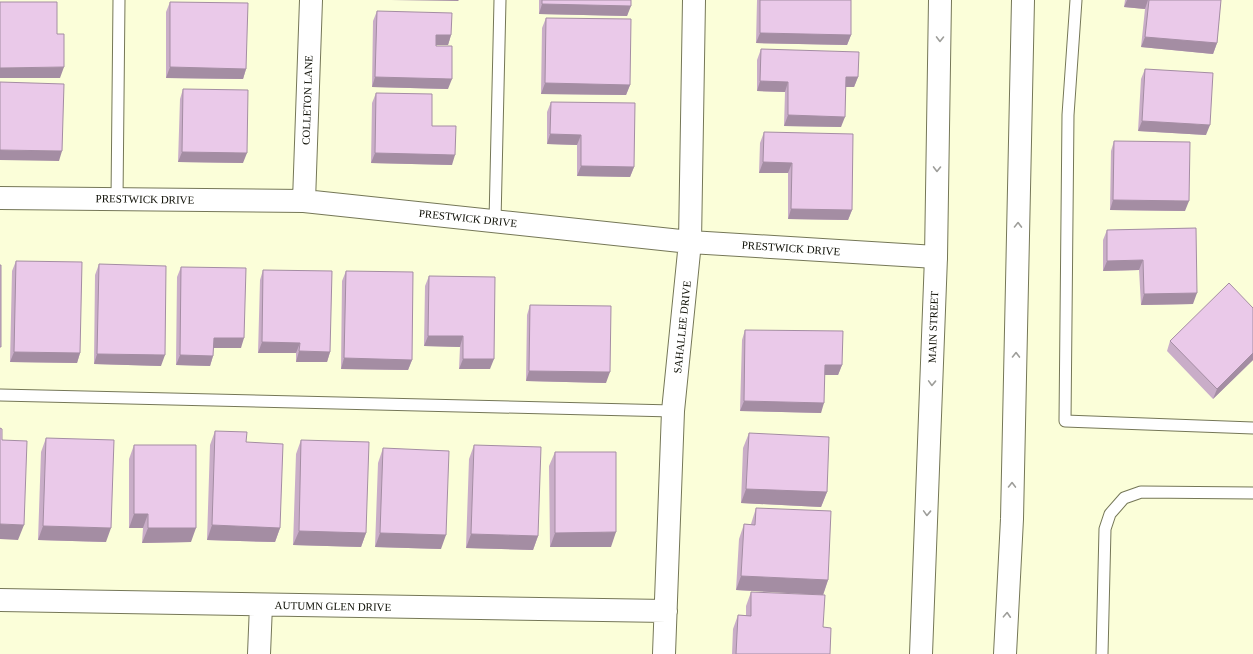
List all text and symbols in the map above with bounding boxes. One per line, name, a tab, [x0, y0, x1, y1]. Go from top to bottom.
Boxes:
one-way arrow	[935, 36, 944, 42]
street label: COLLETON LANE	[299, 55, 315, 145]
one-way arrow	[933, 166, 941, 172]
street label: PRESTWICK DRIVE	[96, 192, 195, 206]
street label: PRESTWICK DRIVE	[418, 207, 518, 229]
one-way arrow	[1014, 222, 1023, 228]
street label: PRESTWICK DRIVE	[741, 239, 841, 257]
street label: SAHALLEE DRIVE	[671, 280, 693, 374]
street label: MAIN STREET	[926, 290, 940, 363]
one-way arrow	[1011, 352, 1020, 358]
one-way arrow	[927, 380, 936, 386]
one-way arrow	[1008, 482, 1017, 488]
one-way arrow	[922, 510, 931, 516]
street label: AUTUMN GLEN DRIVE	[275, 599, 392, 613]
one-way arrow	[1003, 612, 1011, 618]

